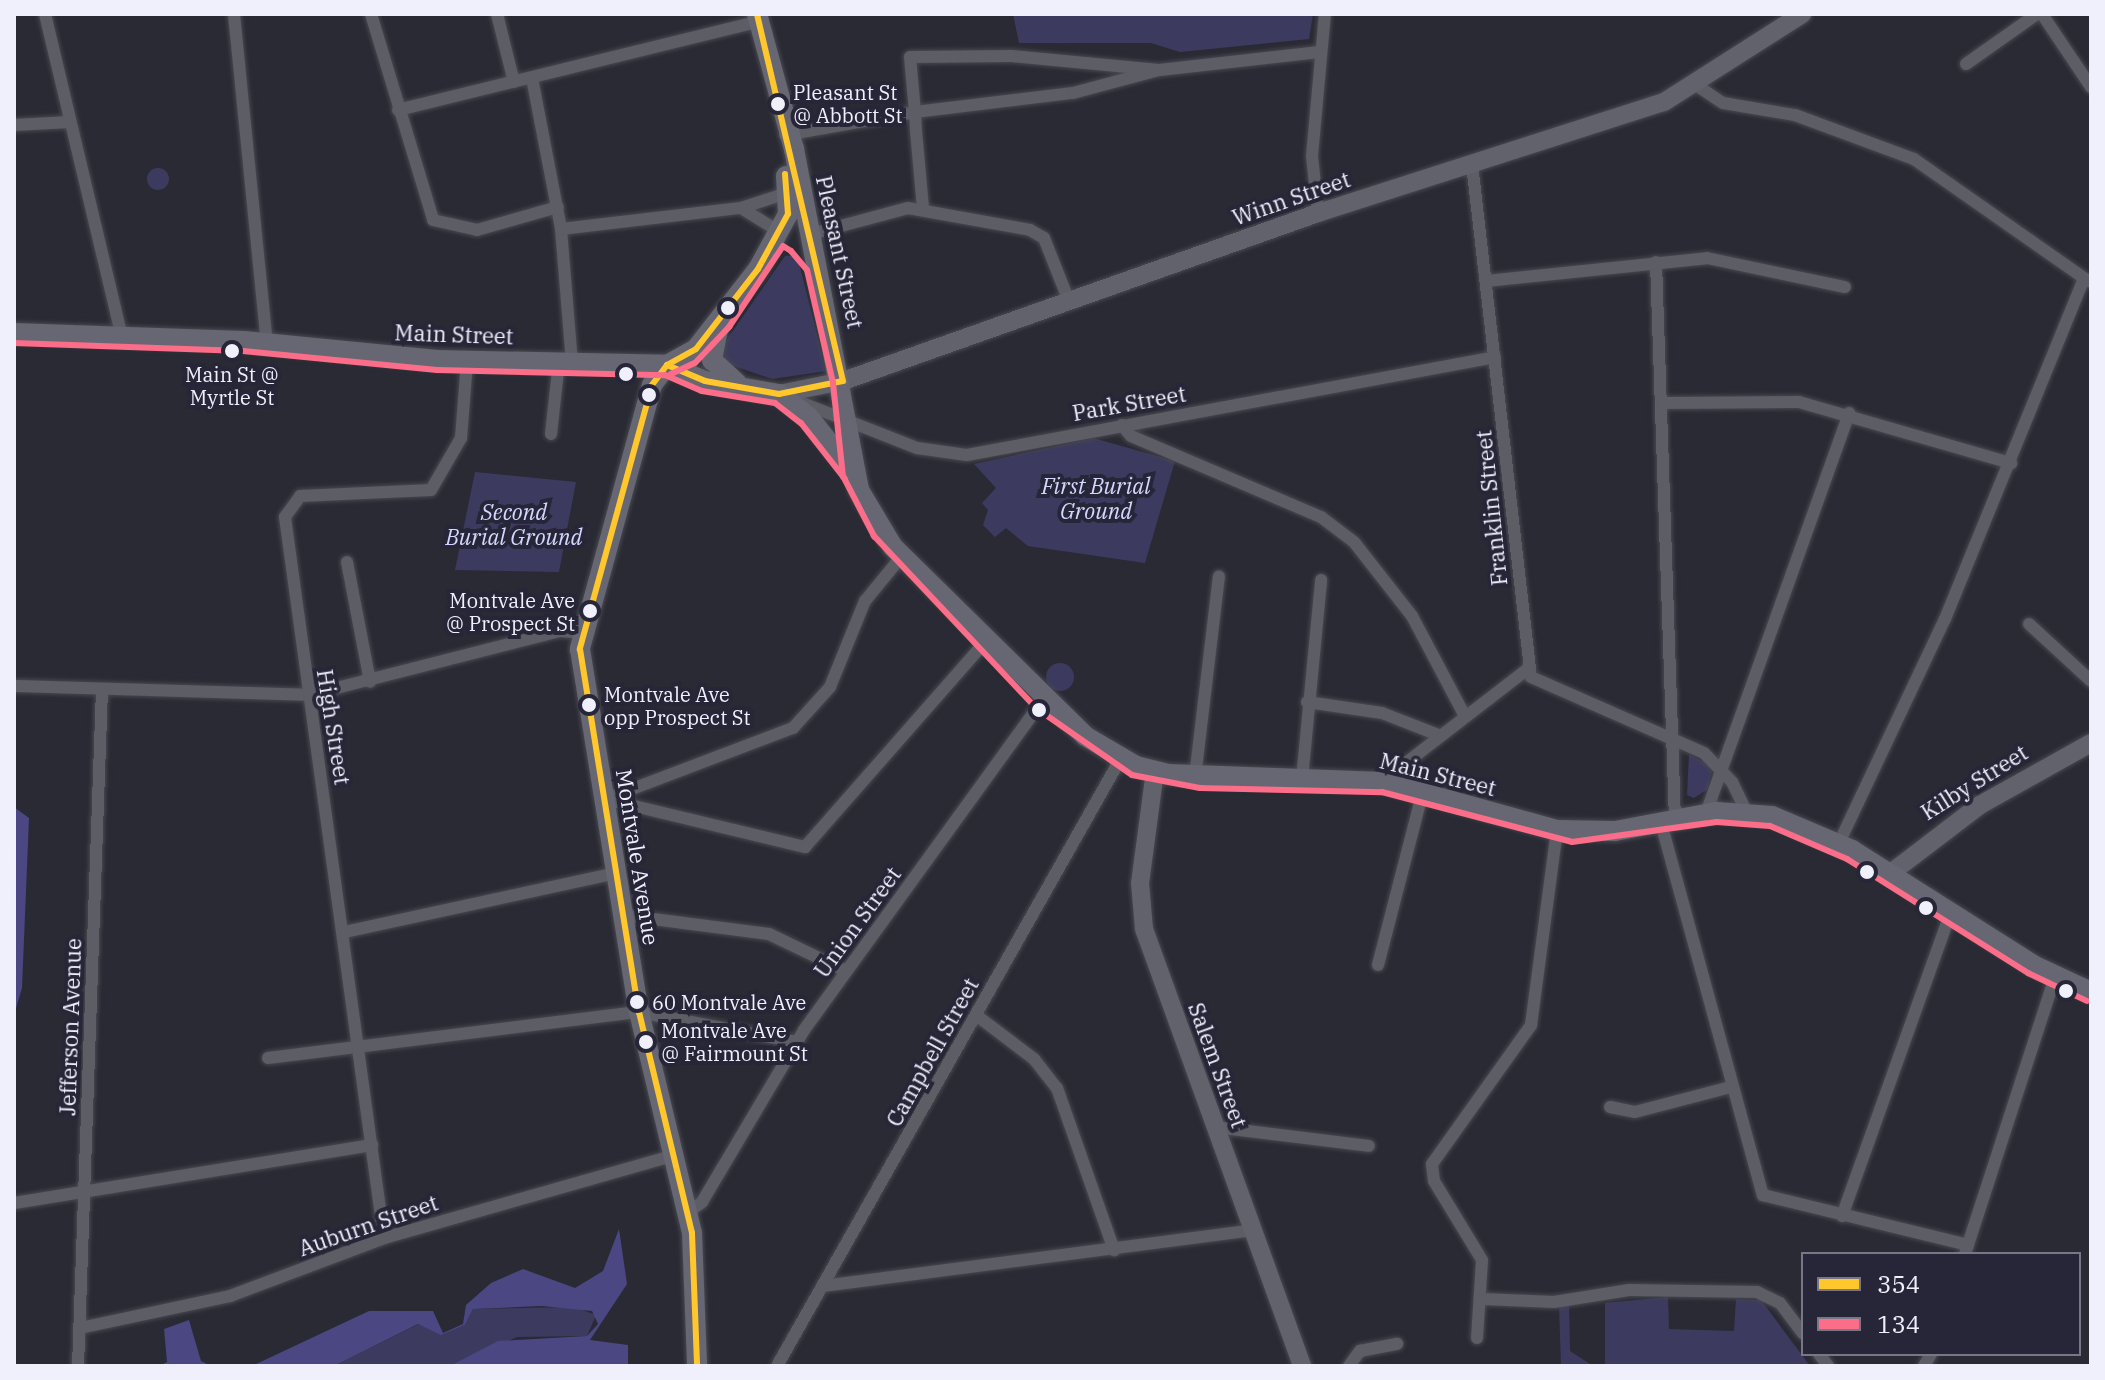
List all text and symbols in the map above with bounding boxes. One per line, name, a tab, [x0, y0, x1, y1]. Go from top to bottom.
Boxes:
place label: Pleasant St @ Abbott St	[793, 80, 903, 127]
marker: Pleasant St @ Abbott St	[770, 96, 786, 112]
street label: Winn Street	[1229, 166, 1353, 230]
street label: Pleasant Street	[811, 173, 869, 331]
unlabelled marker	[720, 300, 736, 316]
street label: Main Street	[394, 319, 514, 349]
marker: Main St @ Myrtle St	[224, 343, 240, 359]
place label: Main St @ Myrtle St	[185, 362, 279, 409]
unlabelled marker	[618, 366, 634, 382]
street label: Park Street	[1070, 380, 1188, 426]
unlabelled marker	[641, 387, 657, 403]
street label: Franklin Street	[1470, 429, 1512, 587]
park label: First Burial Ground	[1042, 472, 1150, 524]
park label: Second Burial Ground	[445, 498, 583, 550]
place label: Montvale Ave @ Prospect St	[446, 588, 575, 635]
marker: Montvale Ave @ Prospect St	[582, 603, 598, 619]
street label: High Street	[312, 667, 356, 787]
place label: Montvale Ave opp Prospect St	[604, 682, 751, 729]
marker: Montvale Ave opp Prospect St	[581, 697, 597, 713]
unlabelled marker	[1031, 702, 1047, 718]
street label: Kilby Street	[1916, 739, 2032, 825]
street label: Main Street	[1377, 747, 1499, 801]
street label: Montvale Avenue	[611, 767, 665, 947]
street label: Union Street	[808, 861, 906, 983]
unlabelled marker	[1859, 864, 1875, 880]
unlabelled marker	[1918, 900, 1934, 916]
street label: Jefferson Avenue	[54, 938, 86, 1116]
street label: Campbell Street	[880, 973, 984, 1131]
unlabelled marker	[2058, 983, 2074, 999]
place label: 60 Montvale Ave	[652, 990, 806, 1014]
marker: 60 Montvale Ave	[629, 994, 645, 1010]
street label: Salem Street	[1183, 999, 1253, 1131]
place label: Montvale Ave @ Fairmount St	[661, 1018, 808, 1065]
marker: Montvale Ave @ Fairmount St	[638, 1034, 654, 1050]
street label: Auburn Street	[295, 1189, 441, 1261]
legend	[1801, 1252, 2081, 1356]
text: 354	[1877, 1268, 1920, 1300]
text: 134	[1877, 1308, 1920, 1340]

